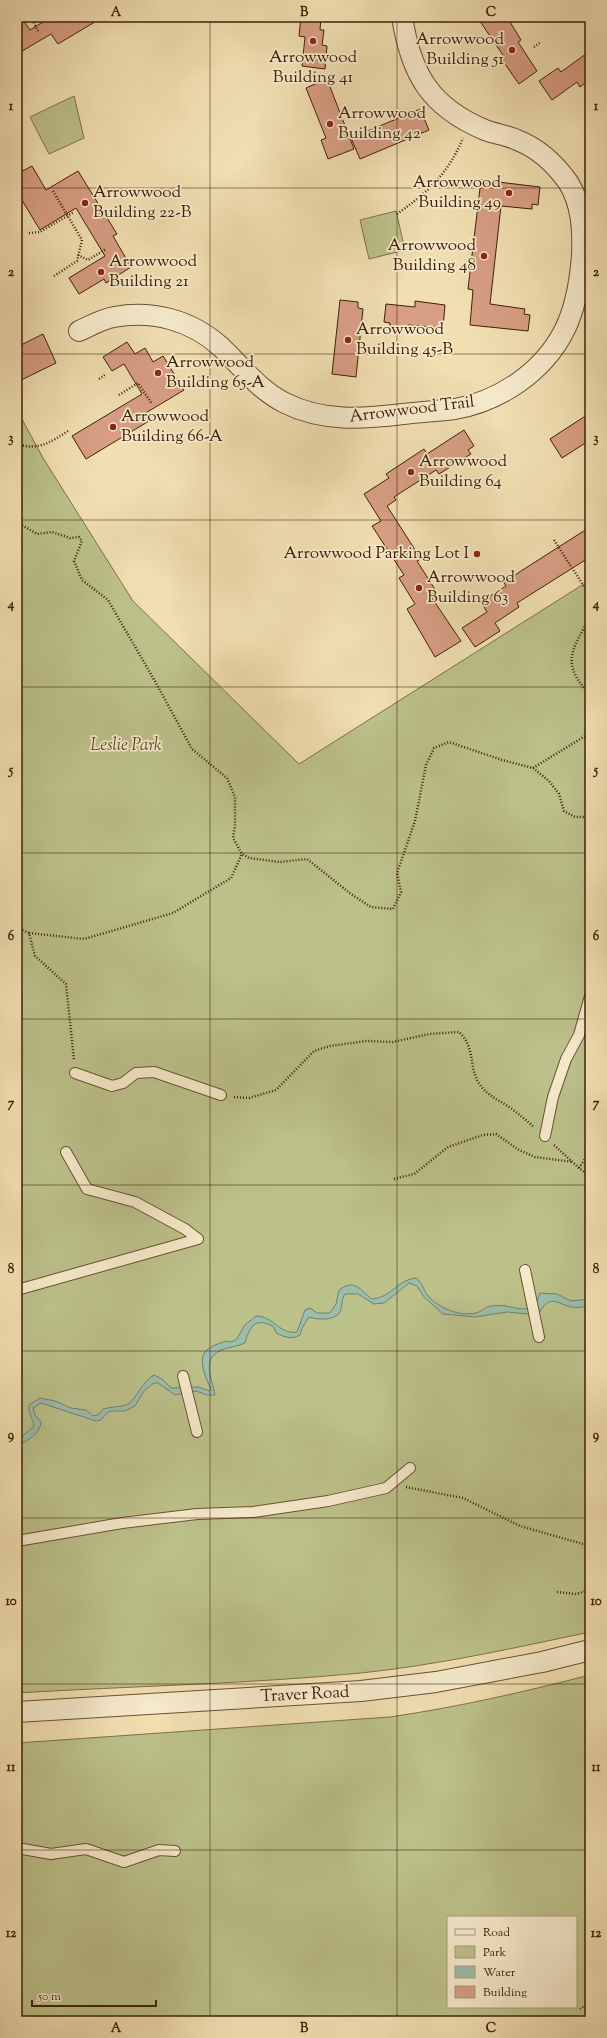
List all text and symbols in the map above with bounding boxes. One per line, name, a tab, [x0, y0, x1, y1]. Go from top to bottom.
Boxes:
text: A	[111, 4, 122, 22]
text: B	[300, 4, 309, 22]
text: C	[486, 4, 496, 22]
place label: Arrowwood Building 51	[416, 28, 504, 72]
marker: Arrowwood Building 41	[308, 36, 318, 46]
marker: Arrowwood Building 51	[507, 45, 517, 55]
place label: Arrowwood Building 41	[269, 46, 357, 90]
text: 1	[9, 98, 14, 116]
text: 1	[594, 98, 599, 116]
place label: Arrowwood Building 42	[338, 102, 427, 146]
marker: Arrowwood Building 42	[325, 119, 335, 129]
place label: Arrowwood Building 49	[413, 171, 501, 215]
place label: Arrowwood Building 22-B	[93, 181, 192, 225]
marker: Arrowwood Building 49	[504, 188, 514, 198]
marker: Arrowwood Building 22-B	[80, 198, 90, 208]
place label: Arrowwood Building 48	[388, 234, 476, 278]
place label: Arrowwood Building 21	[109, 250, 198, 294]
marker: Arrowwood Building 48	[479, 251, 489, 261]
text: 2	[8, 264, 15, 282]
text: 2	[593, 264, 600, 282]
marker: Arrowwood Building 21	[96, 267, 106, 277]
place label: Arrowwood Building 45-B	[356, 318, 453, 362]
marker: Arrowwood Building 45-B	[343, 335, 353, 345]
place label: Arrowwood Building 65-A	[166, 351, 265, 395]
marker: Arrowwood Building 65-A	[153, 368, 163, 378]
street label: Arrowwood Trail	[348, 390, 476, 430]
place label: Arrowwood Building 66-A	[121, 405, 223, 449]
marker: Arrowwood Building 66-A	[108, 422, 118, 432]
text: 3	[8, 430, 14, 448]
text: 3	[593, 430, 599, 448]
place label: Arrowwood Building 64	[419, 450, 508, 494]
marker: Arrowwood Building 64	[406, 467, 416, 477]
place label: Arrowwood Parking Lot I	[284, 542, 469, 566]
marker: Arrowwood Parking Lot I	[472, 549, 482, 559]
place label: Arrowwood Building 63	[427, 566, 516, 610]
marker: Arrowwood Building 63	[414, 583, 424, 593]
text: 4	[7, 596, 15, 614]
text: 4	[592, 596, 600, 614]
park label: Leslie Park	[90, 734, 162, 758]
text: 5	[8, 762, 14, 780]
text: 5	[593, 762, 599, 780]
text: 6	[8, 928, 15, 946]
text: 6	[593, 928, 600, 946]
text: 7	[8, 1095, 15, 1113]
text: 7	[593, 1095, 600, 1113]
text: 8	[8, 1261, 15, 1279]
text: 8	[593, 1261, 600, 1279]
text: 9	[8, 1427, 15, 1445]
text: 9	[593, 1427, 600, 1445]
text: 10	[5, 1593, 17, 1611]
text: 10	[590, 1593, 602, 1611]
street label: Traver Road	[260, 1681, 350, 1709]
text: 11	[7, 1759, 16, 1777]
text: 11	[592, 1759, 601, 1777]
legend	[447, 1916, 577, 2008]
text: Road	[483, 1924, 510, 1942]
text: 12	[6, 1925, 17, 1943]
text: 12	[591, 1925, 602, 1943]
text: Park	[483, 1944, 506, 1962]
text: Water	[483, 1964, 516, 1982]
scale bar	[32, 1982, 156, 2008]
text: Building	[483, 1984, 527, 2002]
text: 50 m	[37, 1988, 61, 2006]
text: A	[111, 2020, 122, 2038]
text: B	[300, 2020, 309, 2038]
text: C	[486, 2020, 496, 2038]

